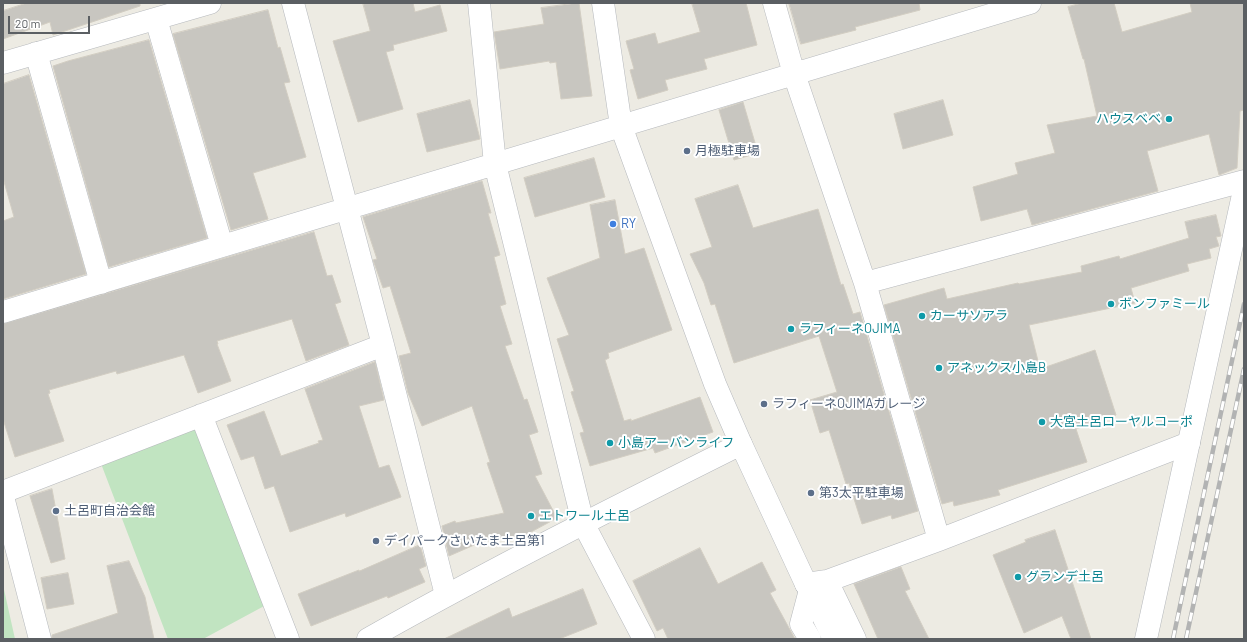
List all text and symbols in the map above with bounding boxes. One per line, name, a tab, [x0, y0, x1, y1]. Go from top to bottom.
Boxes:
scale bar	[10, 8, 92, 34]
text: 20 m	[15, 16, 41, 30]
place label: ハウスベベ	[1096, 111, 1161, 127]
marker: ハウスベベ	[1164, 114, 1174, 124]
place label: 月極駐車場	[695, 143, 760, 159]
marker: 月極駐車場	[682, 146, 692, 156]
place label: RY	[621, 216, 636, 232]
marker: RY	[608, 219, 618, 229]
place label: ボンファミール	[1119, 296, 1210, 312]
marker: ボンファミール	[1106, 299, 1116, 309]
place label: カーサソアラ	[930, 308, 1008, 324]
marker: カーサソアラ	[917, 311, 927, 321]
place label: ラフィーネOJIMA	[799, 321, 900, 337]
marker: ラフィーネOJIMA	[786, 324, 796, 334]
place label: アネックス小島B	[947, 360, 1046, 376]
marker: アネックス小島B	[934, 363, 944, 373]
place label: ラフィーネOJIMAガレージ	[772, 396, 925, 412]
marker: ラフィーネOJIMAガレージ	[759, 399, 769, 409]
place label: 大宮土呂ローヤルコーポ	[1050, 414, 1193, 430]
marker: 大宮土呂ローヤルコーポ	[1037, 417, 1047, 427]
place label: 小島アーバンライフ	[618, 435, 734, 451]
marker: 小島アーバンライフ	[605, 438, 615, 448]
place label: 第3太平駐車場	[819, 485, 904, 501]
marker: 第3太平駐車場	[806, 488, 816, 498]
place label: 土呂町自治会館	[64, 503, 155, 519]
marker: 土呂町自治会館	[51, 506, 61, 516]
place label: エトワール土呂	[539, 508, 630, 524]
marker: エトワール土呂	[526, 511, 536, 521]
place label: デイパークさいたま土呂第1	[384, 533, 545, 549]
marker: デイパークさいたま土呂第1	[371, 536, 381, 546]
place label: グランデ土呂	[1026, 569, 1104, 585]
marker: グランデ土呂	[1013, 572, 1023, 582]

